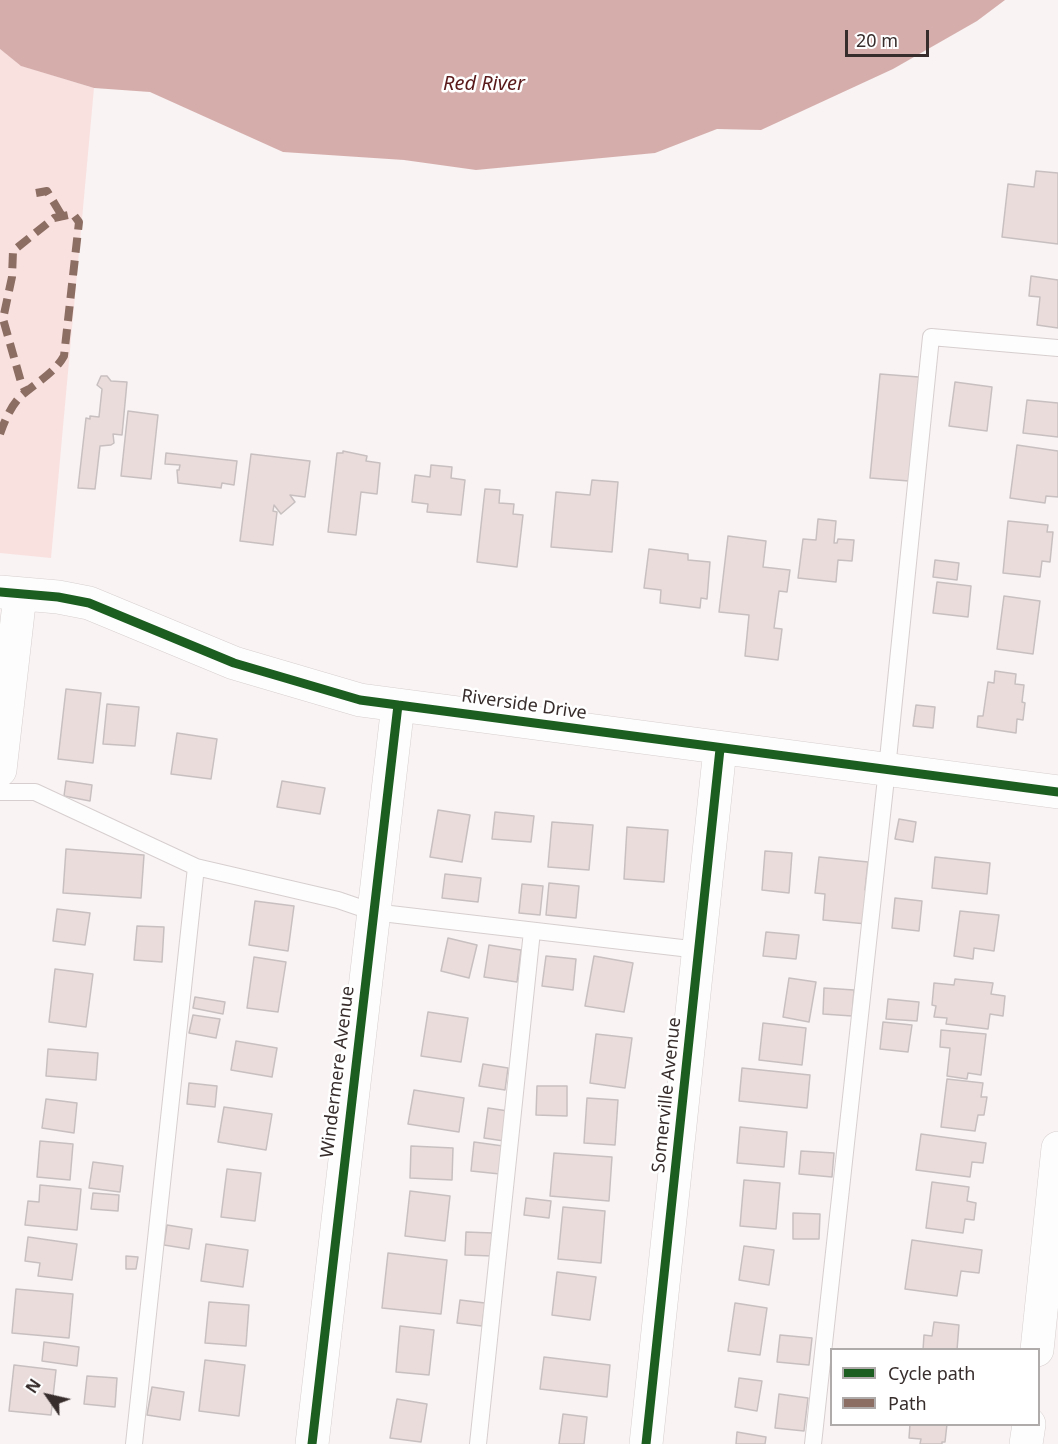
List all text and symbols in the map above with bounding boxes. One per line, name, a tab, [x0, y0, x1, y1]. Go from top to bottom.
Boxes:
scale bar	[848, 18, 932, 56]
text: 20 m	[856, 28, 898, 52]
water label: Red River	[443, 72, 525, 96]
street label: Riverside Drive	[460, 686, 588, 724]
street label: Windermere Avenue	[317, 985, 359, 1159]
street label: Somerville Avenue	[648, 1016, 686, 1174]
legend	[830, 1348, 1040, 1426]
text: Cycle path	[888, 1361, 975, 1385]
north arrow	[18, 1366, 78, 1426]
text: N	[20, 1374, 46, 1397]
text: Path	[888, 1391, 927, 1415]

